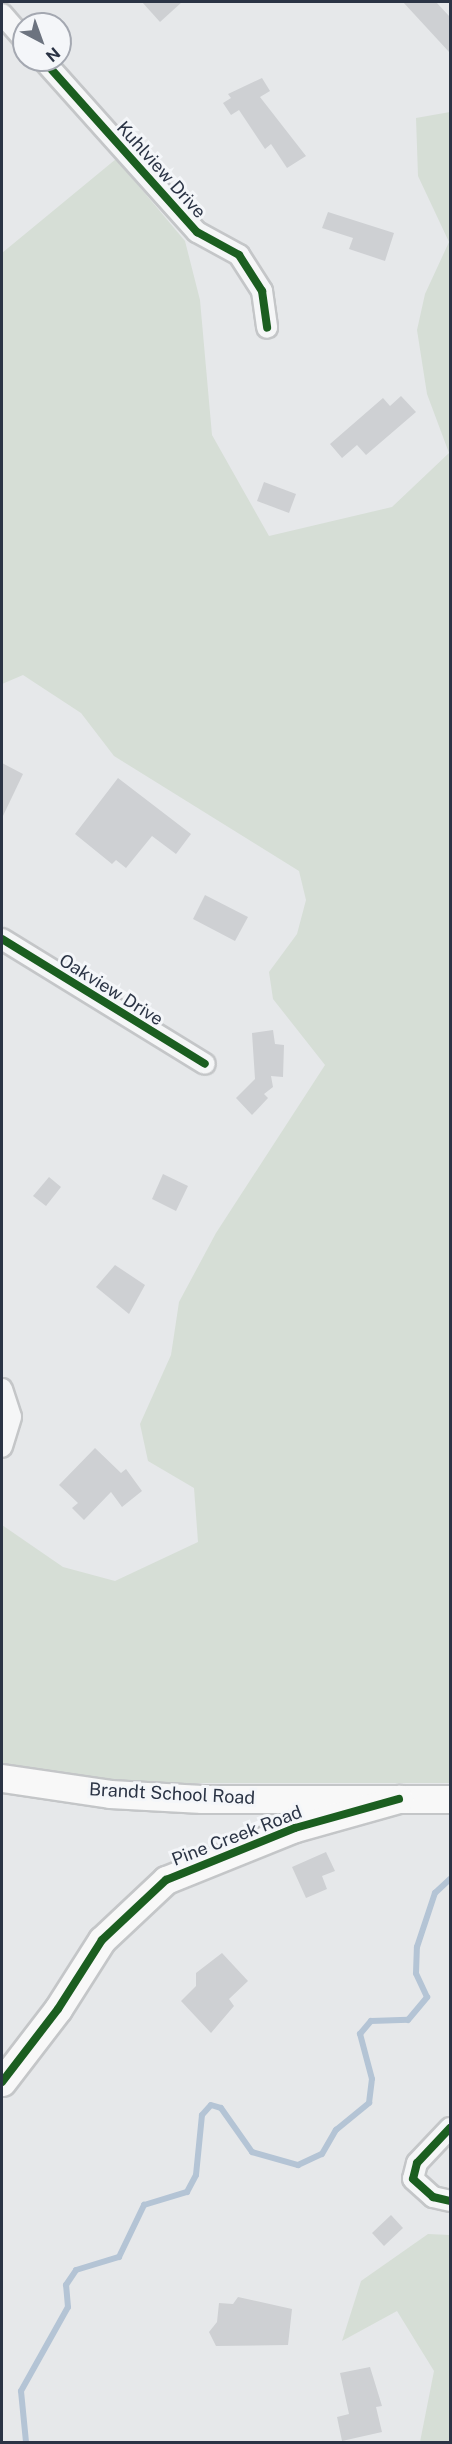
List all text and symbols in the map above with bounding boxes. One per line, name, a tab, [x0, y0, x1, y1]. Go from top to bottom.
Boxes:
north arrow	[12, 12, 72, 72]
text: N	[42, 43, 64, 66]
street label: Kuhlview Drive	[112, 117, 210, 223]
street label: Oakview Drive	[55, 949, 167, 1031]
street label: Brandt School Road	[88, 1779, 256, 1809]
street label: Pine Creek Road	[169, 1801, 305, 1871]

